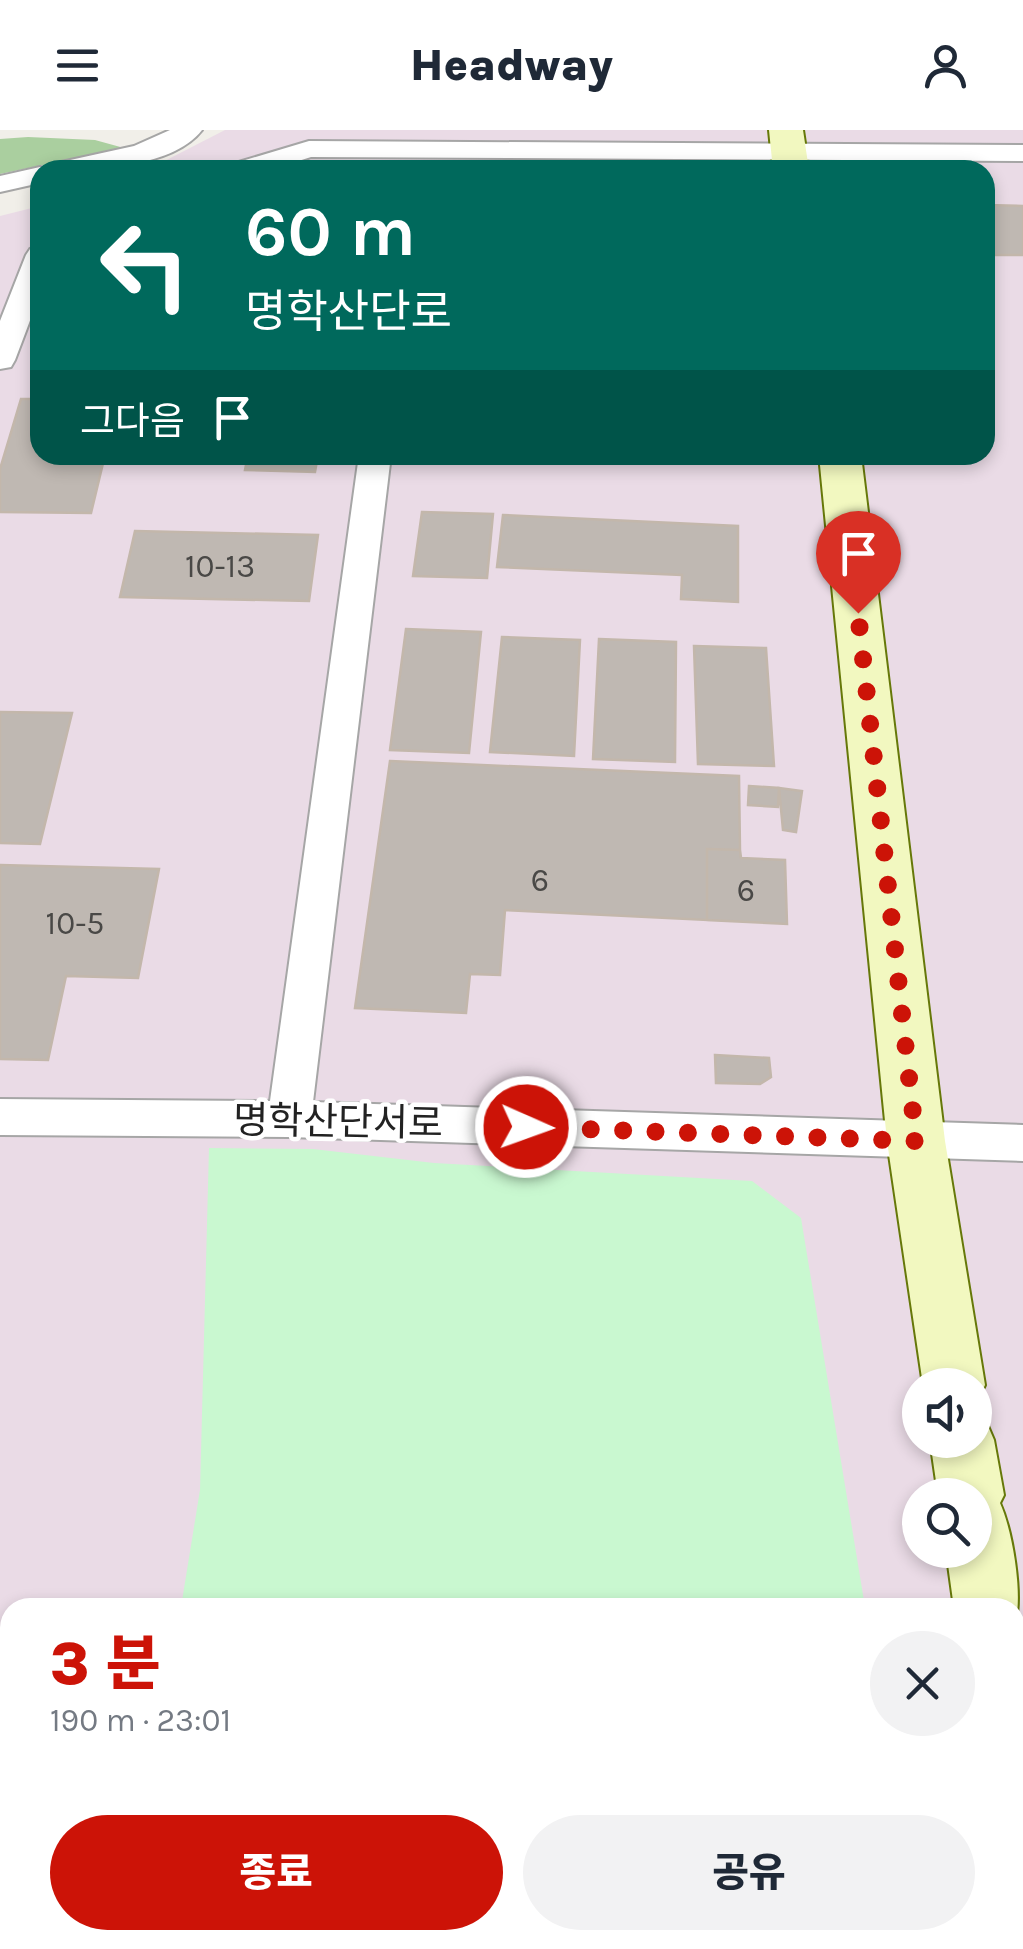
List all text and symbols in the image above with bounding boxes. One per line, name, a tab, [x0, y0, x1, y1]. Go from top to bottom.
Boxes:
icon: menu	[50, 38, 105, 93]
icon: person	[918, 38, 973, 93]
text: Headway	[410, 39, 613, 91]
text: 60 m	[245, 191, 416, 273]
icon: left	[80, 200, 210, 330]
text: 명학산단로	[245, 286, 452, 338]
icon: arrive	[205, 390, 260, 445]
text: 그다음	[80, 399, 185, 444]
pin	[816, 511, 901, 614]
icon: arrive	[831, 526, 886, 581]
house number: 10-13	[185, 548, 255, 585]
house number: 6	[531, 862, 549, 899]
house number: 6	[737, 872, 755, 909]
house number: 10-5	[46, 905, 104, 942]
position arrow	[474, 1075, 578, 1179]
street label: 명학산단서로	[233, 1098, 443, 1146]
map controls	[902, 1368, 992, 1568]
button: sound	[902, 1368, 992, 1458]
button: search	[902, 1478, 992, 1568]
text: 3 분	[50, 1629, 161, 1699]
button: close	[870, 1631, 975, 1736]
text: 190 m · 23:01	[50, 1702, 231, 1739]
button: 종료	[50, 1815, 503, 1930]
button: 공유	[523, 1815, 975, 1930]

